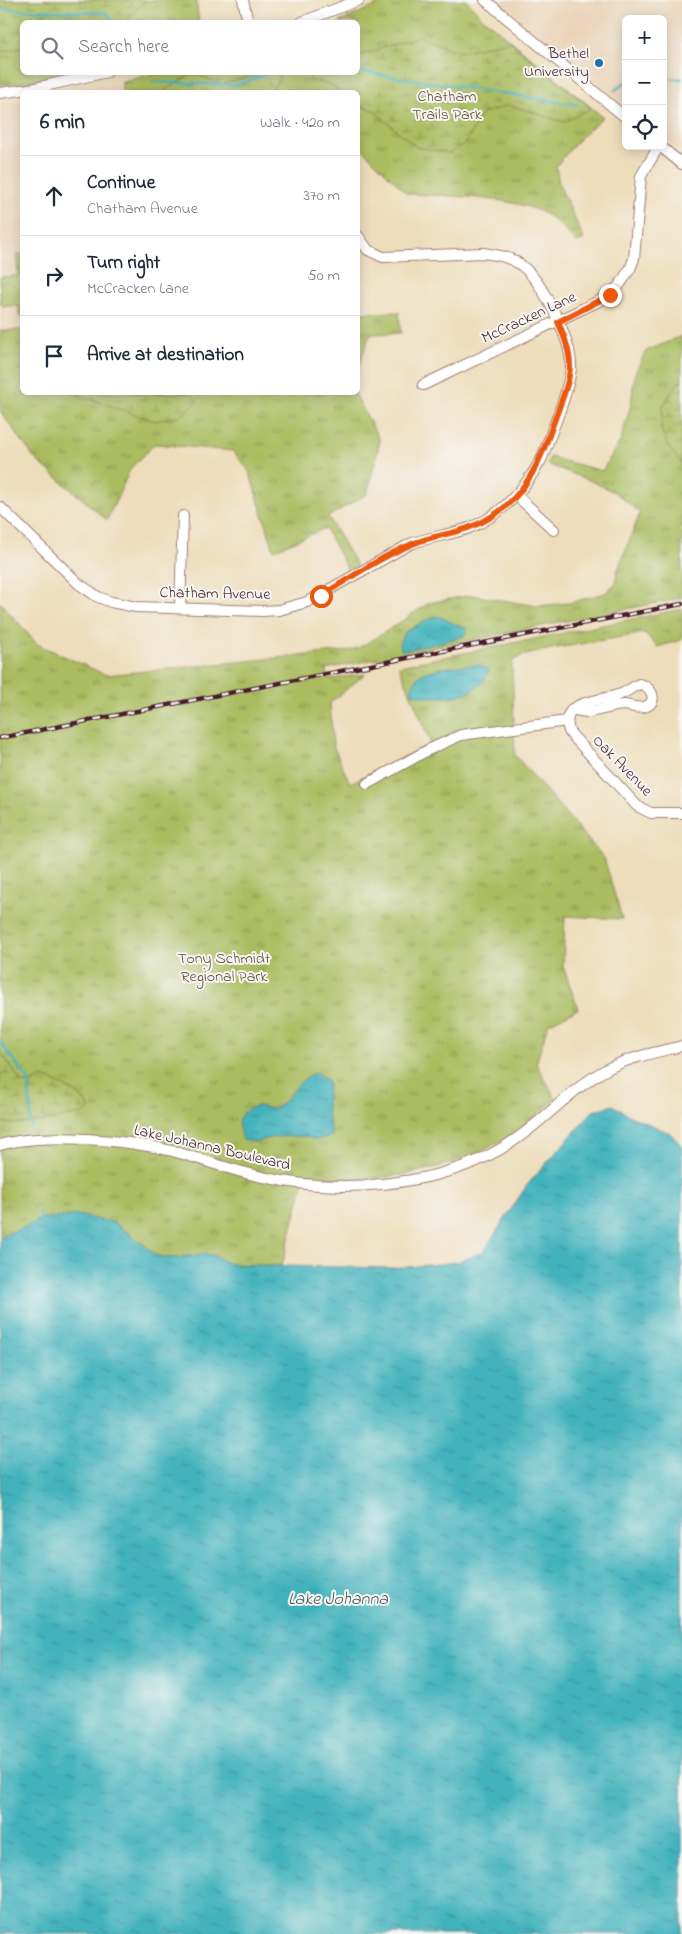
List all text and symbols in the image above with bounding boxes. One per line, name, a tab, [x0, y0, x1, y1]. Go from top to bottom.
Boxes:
map controls	[622, 15, 667, 150]
button: +	[622, 15, 667, 60]
search box	[20, 20, 360, 75]
icon: search	[38, 34, 66, 62]
text: Search here	[78, 34, 169, 61]
place label: Bethel University	[524, 42, 589, 84]
marker: Bethel University	[593, 57, 605, 69]
button: −	[622, 60, 667, 105]
park label: Chatham Trails Park	[412, 85, 483, 127]
button: locate	[622, 105, 667, 150]
text: 6 min	[40, 108, 85, 138]
text: Walk · 420 m	[260, 111, 340, 135]
text: Continue	[87, 170, 155, 197]
icon: ahead	[40, 182, 68, 210]
text: 370 m	[303, 184, 340, 208]
text: Chatham Avenue	[87, 197, 198, 221]
text: Turn right	[87, 250, 160, 277]
icon: right	[40, 262, 68, 290]
text: 50 m	[308, 264, 340, 288]
text: McCracken Lane	[87, 277, 189, 301]
route end	[599, 284, 622, 307]
street label: McCracken Lane	[478, 285, 581, 350]
icon: arrive	[40, 342, 68, 370]
text: Arrive at destination	[87, 342, 244, 369]
street label: Chatham Avenue	[159, 581, 271, 607]
route start	[310, 585, 333, 608]
street label: Oak Avenue	[586, 730, 658, 803]
park label: Tony Schmidt Regional Park	[178, 947, 271, 989]
street label: Lake Johanna Boulevard	[131, 1118, 293, 1178]
water label: Lake Johanna	[288, 1587, 388, 1613]

